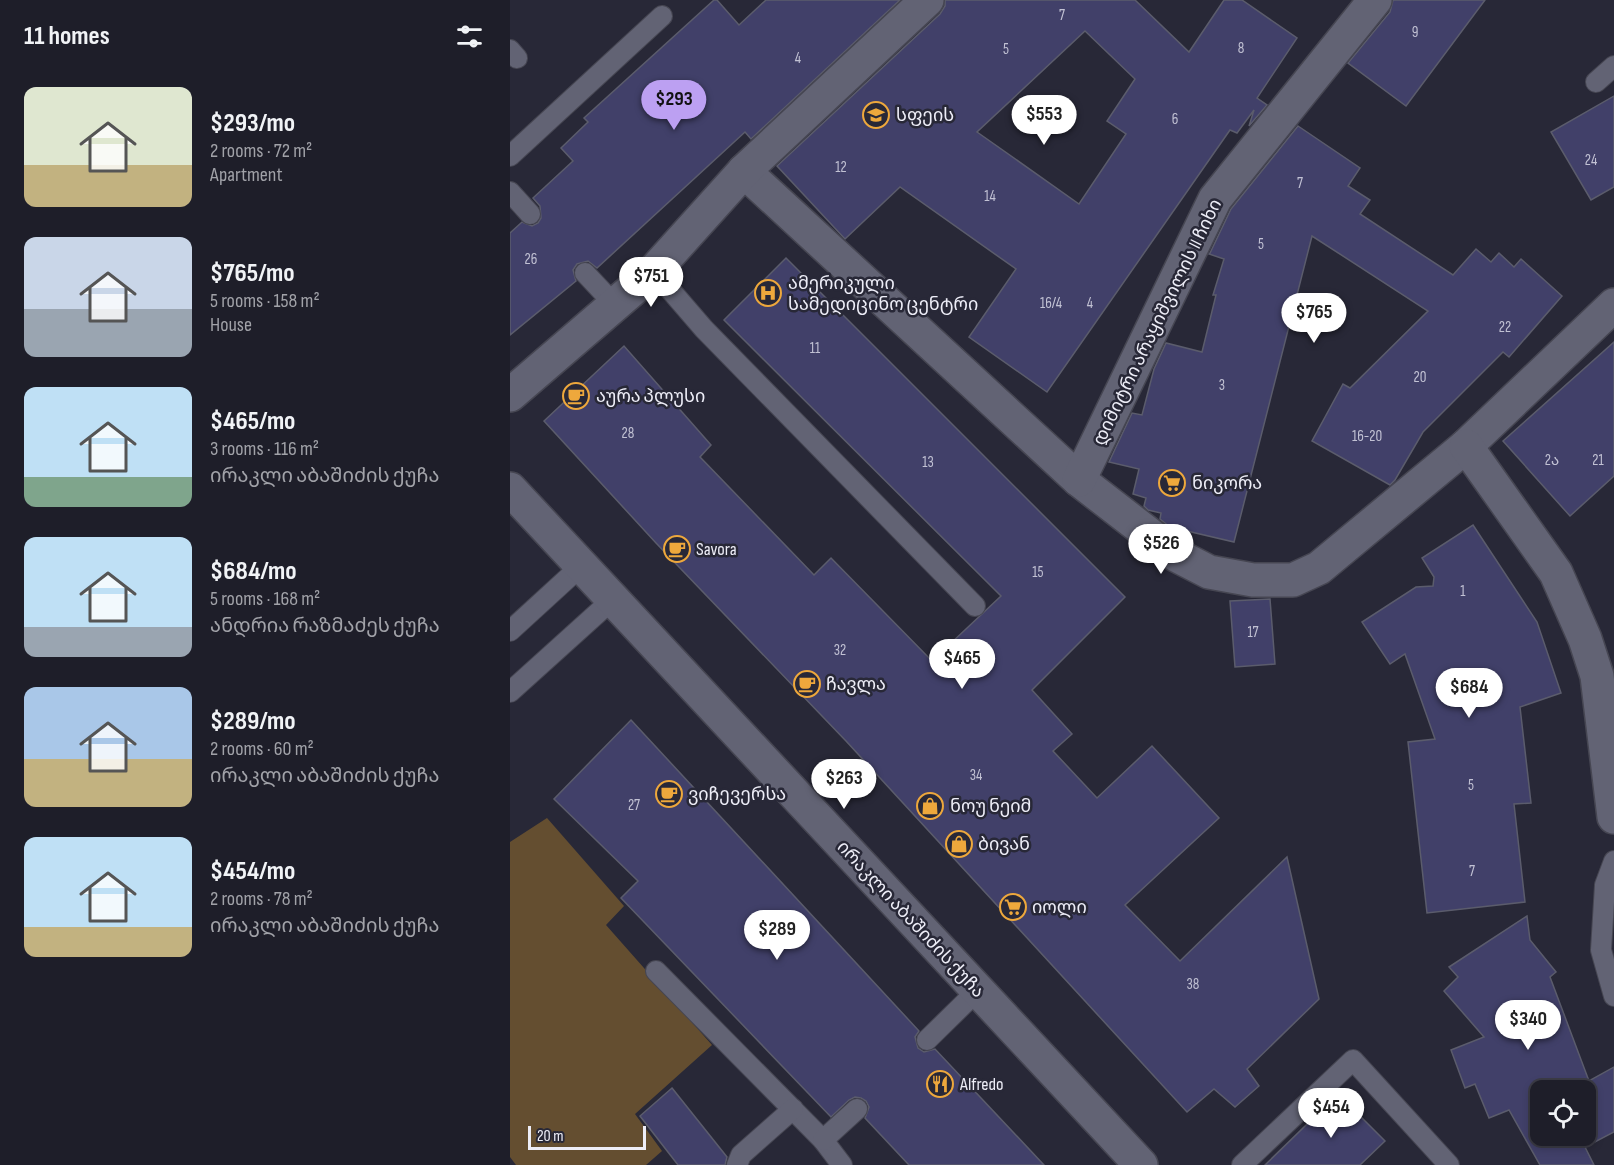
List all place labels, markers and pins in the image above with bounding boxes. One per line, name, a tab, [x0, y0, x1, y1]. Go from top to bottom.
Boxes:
pin: $293	[638, 80, 710, 131]
pin: $553	[1008, 95, 1080, 146]
school or university icon: სფეის	[861, 100, 891, 130]
place label: სფეის	[896, 105, 954, 126]
pin: $751	[615, 257, 687, 308]
place label: ამერიკული სამედიცინო ცენტრი	[788, 273, 978, 315]
hospital icon: ამერიკული სამედიცინო ცენტრი	[753, 278, 783, 308]
pin: $765	[1278, 293, 1350, 344]
cafe icon: აურა პლუსი	[561, 381, 591, 411]
place label: აურა პლუსი	[596, 386, 705, 407]
supermarket icon: ნიკორა	[1157, 468, 1187, 498]
place label: ნიკორა	[1192, 473, 1262, 494]
pin: $526	[1125, 524, 1197, 575]
cafe icon: Savora	[662, 534, 692, 564]
place label: Savora	[696, 539, 737, 560]
pin: $465	[926, 639, 998, 690]
pin: $684	[1433, 668, 1505, 719]
cafe icon: ჩავლა	[792, 669, 822, 699]
place label: ჩავლა	[826, 674, 886, 695]
pin: $263	[808, 759, 880, 810]
cafe icon: ვიჩევერსა	[654, 779, 684, 809]
place label: ვიჩევერსა	[688, 784, 786, 805]
shop icon: ნოუ ნეიმ	[915, 791, 945, 821]
place label: ნოუ ნეიმ	[950, 796, 1031, 817]
shop icon: ბივან	[944, 829, 974, 859]
place label: ბივან	[978, 834, 1030, 855]
supermarket icon: იოლი	[998, 892, 1028, 922]
place label: იოლი	[1032, 897, 1087, 918]
pin: $289	[741, 910, 813, 961]
pin: $340	[1492, 1000, 1564, 1051]
restaurant icon: Alfredo	[925, 1069, 955, 1099]
place label: Alfredo	[959, 1074, 1004, 1095]
pin: $454	[1295, 1088, 1367, 1139]

